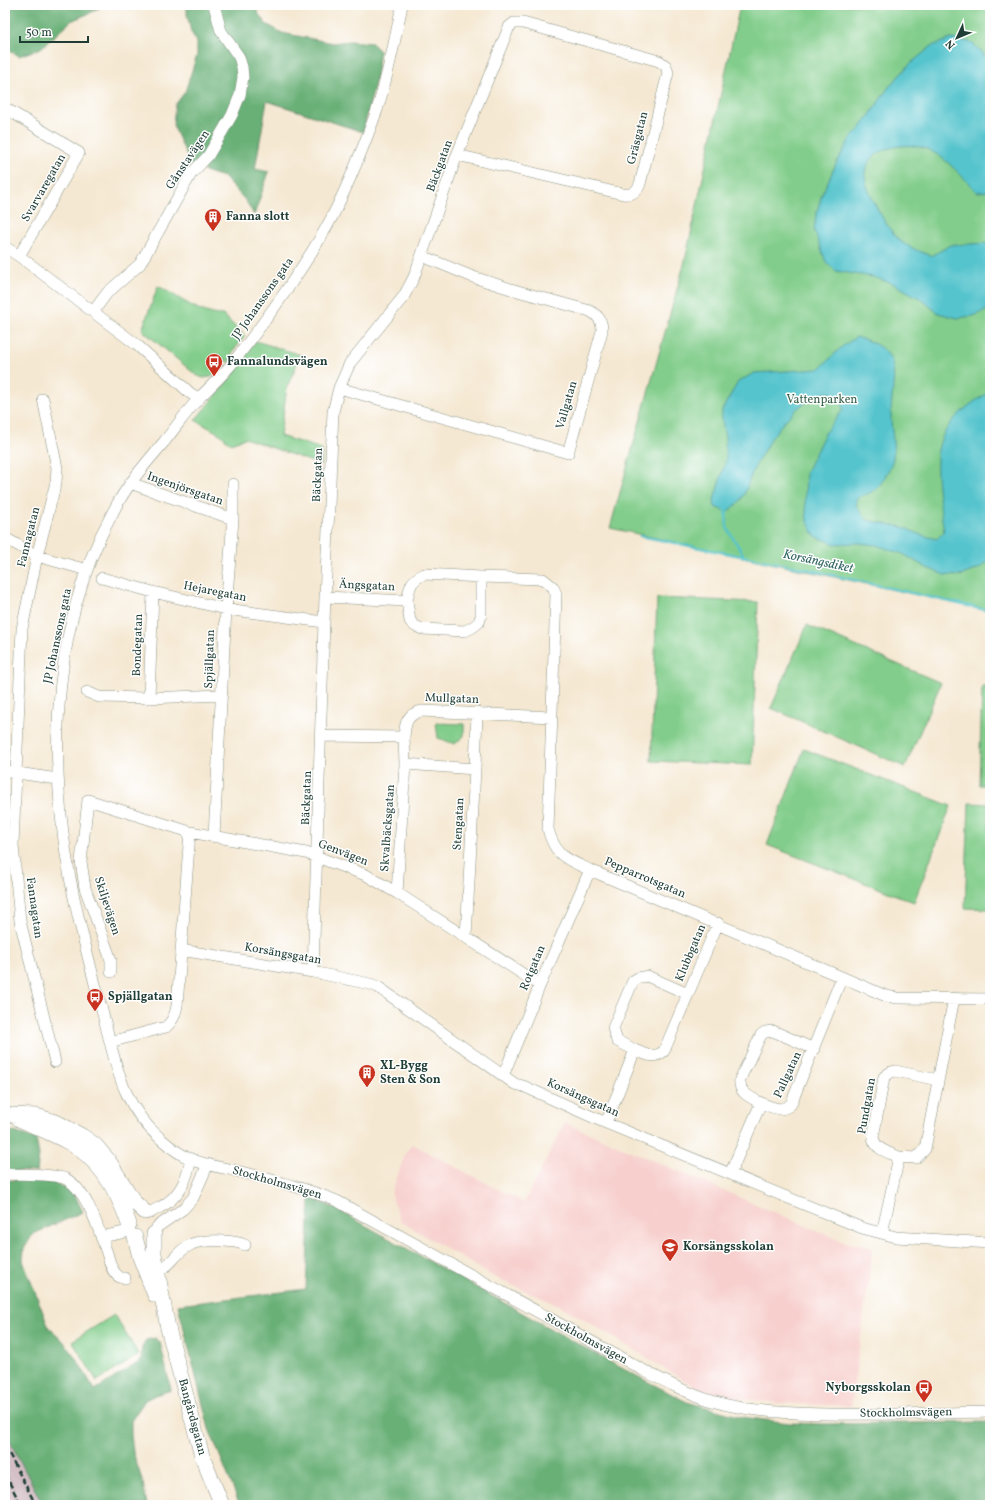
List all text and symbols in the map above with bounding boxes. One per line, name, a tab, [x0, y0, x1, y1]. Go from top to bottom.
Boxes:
scale bar	[20, 18, 88, 44]
north arrow	[937, 18, 977, 58]
text: 50 m	[26, 25, 52, 41]
text: N	[943, 36, 959, 52]
street label: Gräsgatan	[624, 110, 652, 166]
street label: Gånstavägen	[162, 127, 214, 193]
street label: Bäckgatan	[423, 138, 457, 194]
street label: Svarvaregatan	[18, 151, 70, 225]
building icon: Fanna slott	[203, 207, 223, 232]
place label: Fanna slott	[226, 209, 290, 225]
street label: JP Johanssons gata	[229, 255, 297, 343]
bus stop icon: Fannalundsvägen	[204, 352, 224, 377]
place label: Fannalundsvägen	[227, 354, 328, 370]
street label: Vallgatan	[552, 379, 582, 431]
park label: Vattenparken	[786, 392, 858, 408]
street label: Bäckgatan	[309, 448, 327, 502]
street label: Ingenjörsgatan	[145, 468, 225, 510]
street label: Fannagatan	[14, 505, 44, 569]
water label: Korsängsdiket	[781, 546, 856, 578]
street label: Ängsgatan	[339, 576, 396, 595]
street label: Hejaregatan	[182, 578, 248, 606]
street label: JP Johanssons gata	[40, 587, 76, 685]
street label: Bondegatan	[129, 613, 147, 677]
street label: Spjällgatan	[201, 629, 219, 689]
street label: Mullgatan	[425, 690, 479, 708]
street label: Bäckgatan	[298, 771, 316, 825]
street label: Skvalbäcksgatan	[377, 784, 399, 872]
street label: Stengatan	[450, 797, 468, 851]
street label: Genvägen	[316, 836, 370, 870]
street label: Pepparrotsgatan	[602, 854, 688, 902]
street label: Skiljevägen	[90, 875, 124, 937]
street label: Fannagatan	[22, 876, 46, 940]
street label: Klubbgatan	[672, 922, 710, 984]
street label: Korsängsgatan	[243, 939, 323, 969]
street label: Rotgatan	[516, 943, 550, 993]
bus stop icon: Spjällgatan	[85, 987, 105, 1012]
place label: Spjällgatan	[108, 989, 173, 1005]
street label: Pallgatan	[770, 1049, 806, 1101]
place label: XL-Bygg Sten & Son	[380, 1058, 441, 1088]
building icon: XL-Bygg Sten & Son	[357, 1063, 377, 1088]
street label: Korsängsgatan	[544, 1075, 622, 1121]
street label: Pundgatan	[854, 1077, 880, 1135]
street label: Stockholmsvägen	[230, 1163, 324, 1203]
school or university icon: Korsängsskolan	[660, 1237, 680, 1262]
place label: Korsängsskolan	[683, 1239, 774, 1255]
street label: Stockholmsvägen	[542, 1310, 630, 1368]
street label: Bangårdsgatan	[174, 1377, 210, 1457]
bus stop icon: Nyborgsskolan	[914, 1378, 934, 1403]
place label: Nyborgsskolan	[826, 1380, 911, 1396]
street label: Stockholmsvägen	[860, 1404, 952, 1422]

